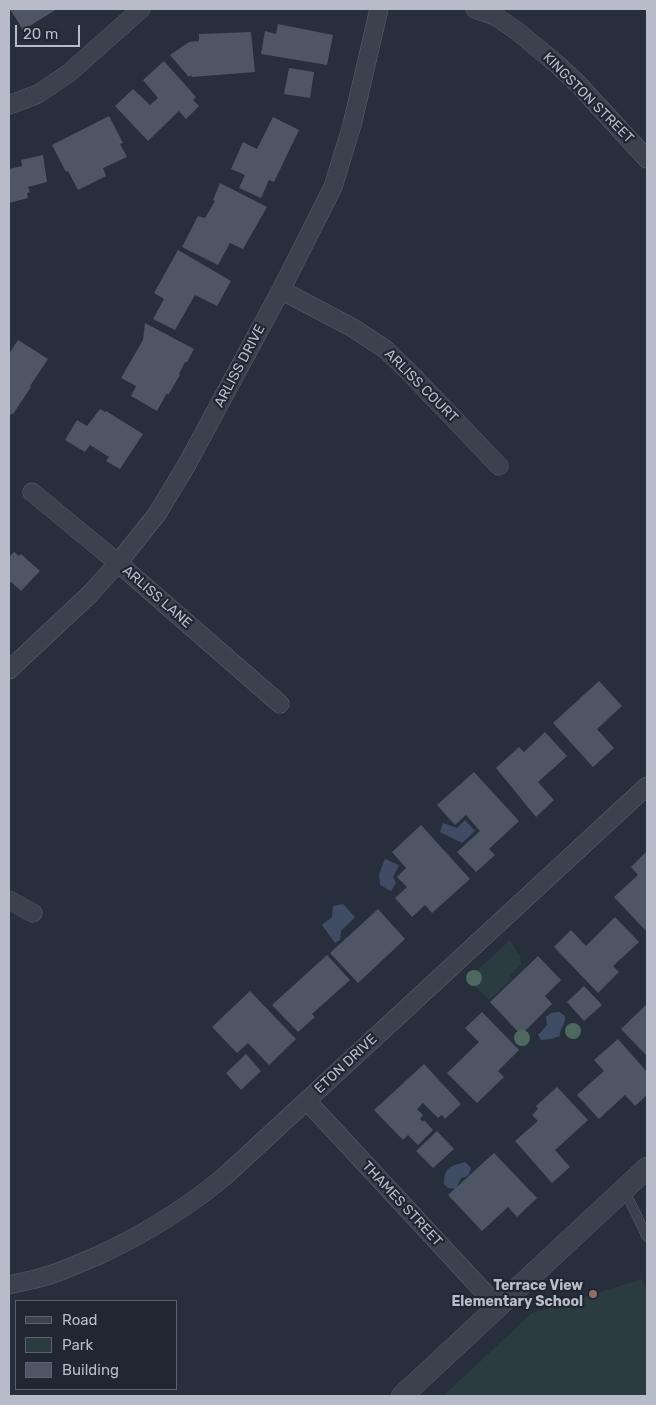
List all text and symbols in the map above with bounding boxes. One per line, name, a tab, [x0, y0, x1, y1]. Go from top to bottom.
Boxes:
scale bar	[18, 15, 82, 47]
text: 20 m	[23, 25, 58, 43]
street label: KINGSTON STREET	[539, 49, 637, 147]
street label: ARLISS DRIVE	[211, 322, 269, 410]
street label: ARLISS COURT	[381, 346, 461, 426]
street label: ARLISS LANE	[119, 562, 195, 632]
street label: ETON DRIVE	[311, 1031, 381, 1097]
street label: THAMES STREET	[358, 1158, 446, 1250]
place label: Terrace View Elementary School	[451, 1278, 583, 1310]
marker: Terrace View Elementary School	[587, 1288, 599, 1300]
legend	[15, 1300, 178, 1390]
text: Road	[62, 1311, 98, 1329]
text: Park	[62, 1336, 93, 1354]
text: Building	[62, 1361, 119, 1379]

